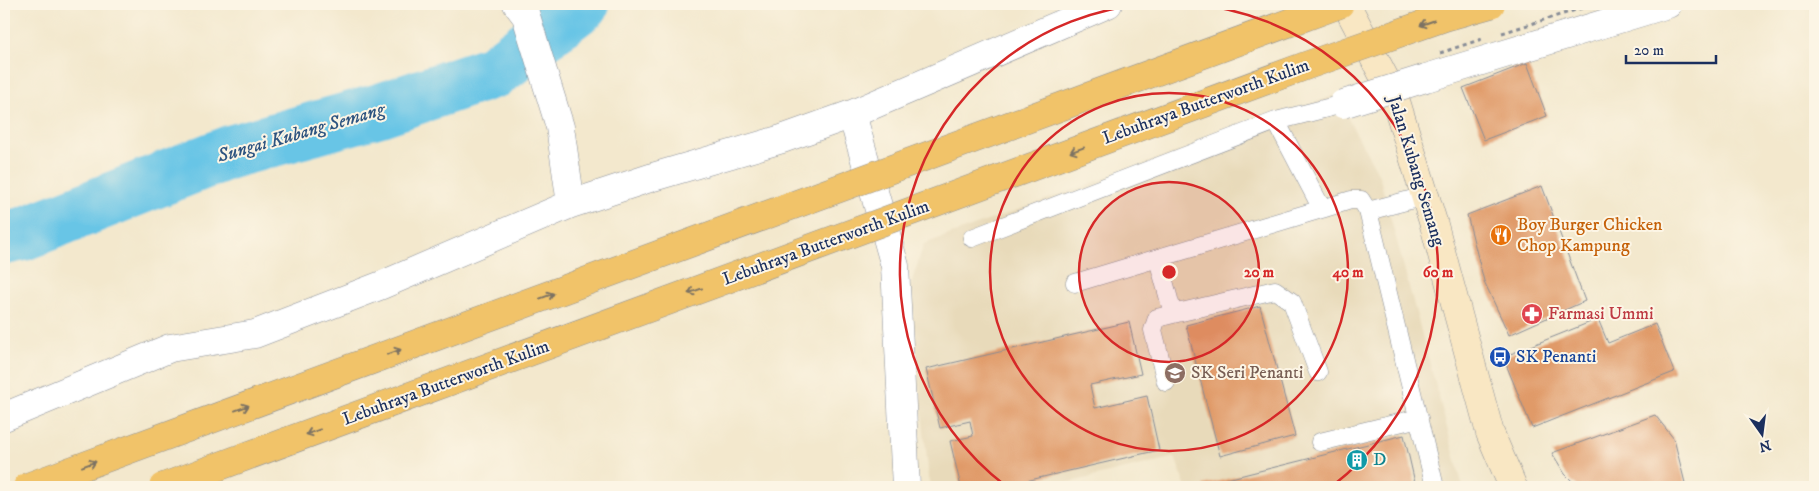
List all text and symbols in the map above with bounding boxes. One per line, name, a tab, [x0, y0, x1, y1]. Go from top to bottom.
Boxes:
one-way arrow	[1420, 19, 1436, 28]
scale bar	[1626, 32, 1716, 64]
text: 20 m	[1634, 41, 1664, 60]
street label: Lebuhraya Butterworth Kulim	[1100, 54, 1312, 150]
street label: Jalan Kubang Semang	[1382, 91, 1449, 249]
water label: Sungai Kubang Semang	[214, 98, 388, 168]
one-way arrow	[1070, 146, 1085, 155]
street label: Lebuhraya Butterworth Kulim	[720, 195, 932, 291]
place label: Boy Burger Chicken Chop Kampung	[1517, 214, 1663, 257]
restaurant icon: Boy Burger Chicken Chop Kampung	[1489, 223, 1513, 247]
centre of rings	[1160, 263, 1178, 281]
text: 20 m	[1244, 263, 1275, 282]
text: 40 m	[1331, 263, 1364, 282]
text: 60 m	[1423, 263, 1454, 282]
one-way arrow	[688, 287, 703, 296]
one-way arrow	[539, 290, 554, 300]
pharmacy icon: Farmasi Ummi	[1520, 302, 1544, 326]
place label: Farmasi Ummi	[1548, 303, 1654, 325]
street label: Lebuhraya Butterworth Kulim	[340, 335, 552, 431]
bus stop icon: SK Penanti	[1488, 345, 1512, 369]
place label: SK Penanti	[1516, 346, 1596, 368]
one-way arrow	[386, 347, 402, 356]
school or university icon: SK Seri Penanti	[1163, 361, 1187, 385]
place label: SK Seri Penanti	[1191, 362, 1303, 384]
one-way arrow	[234, 403, 249, 412]
north arrow	[1736, 408, 1786, 458]
one-way arrow	[305, 428, 321, 437]
text: N	[1757, 436, 1773, 456]
building icon: D	[1345, 448, 1369, 472]
place label: D	[1373, 449, 1386, 471]
one-way arrow	[81, 459, 97, 468]

